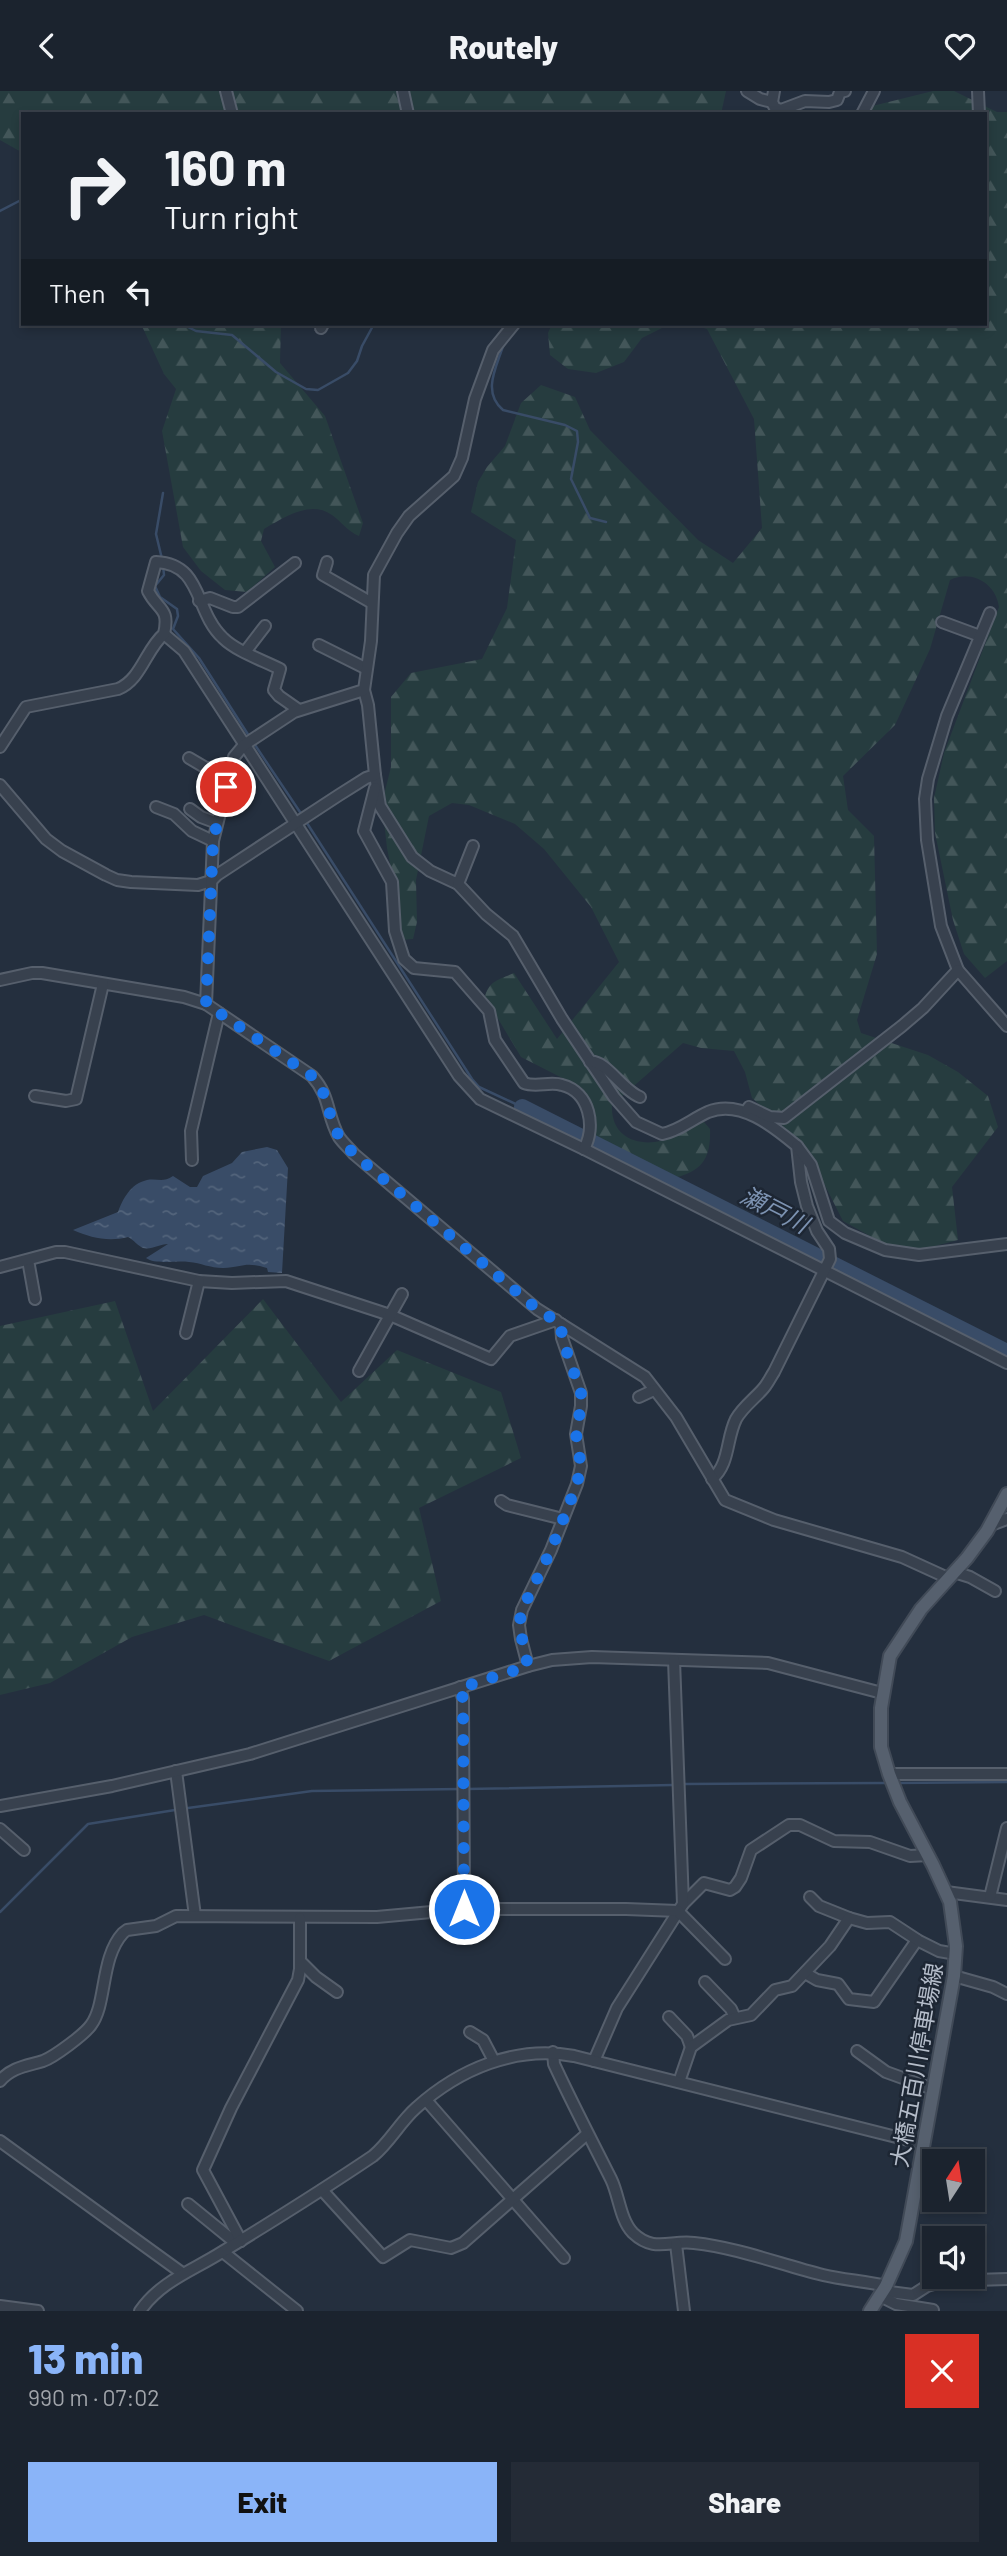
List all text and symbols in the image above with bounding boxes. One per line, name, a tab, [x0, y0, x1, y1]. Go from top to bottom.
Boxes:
icon: back	[28, 27, 66, 65]
text: Routely	[449, 27, 558, 65]
icon: heart	[941, 27, 979, 65]
text: 160 m	[164, 137, 286, 196]
icon: right	[49, 140, 140, 231]
text: Turn right	[164, 197, 299, 235]
icon: left	[120, 273, 158, 311]
text: Then	[49, 277, 106, 308]
pin	[196, 757, 256, 817]
icon: arrive	[207, 768, 245, 806]
water label: 瀬戸川	[736, 1180, 816, 1240]
position arrow	[427, 1872, 501, 1946]
street label: 大橋五百川停車場線	[884, 1961, 948, 2169]
north arrow	[922, 2149, 985, 2212]
map controls	[922, 2149, 985, 2289]
button: sound	[922, 2226, 985, 2289]
text: 13 min	[28, 2332, 143, 2382]
button: close	[905, 2334, 979, 2408]
text: 990 m · 07:02	[28, 2383, 160, 2411]
button: Exit	[28, 2462, 497, 2542]
button: Share	[511, 2462, 979, 2542]

